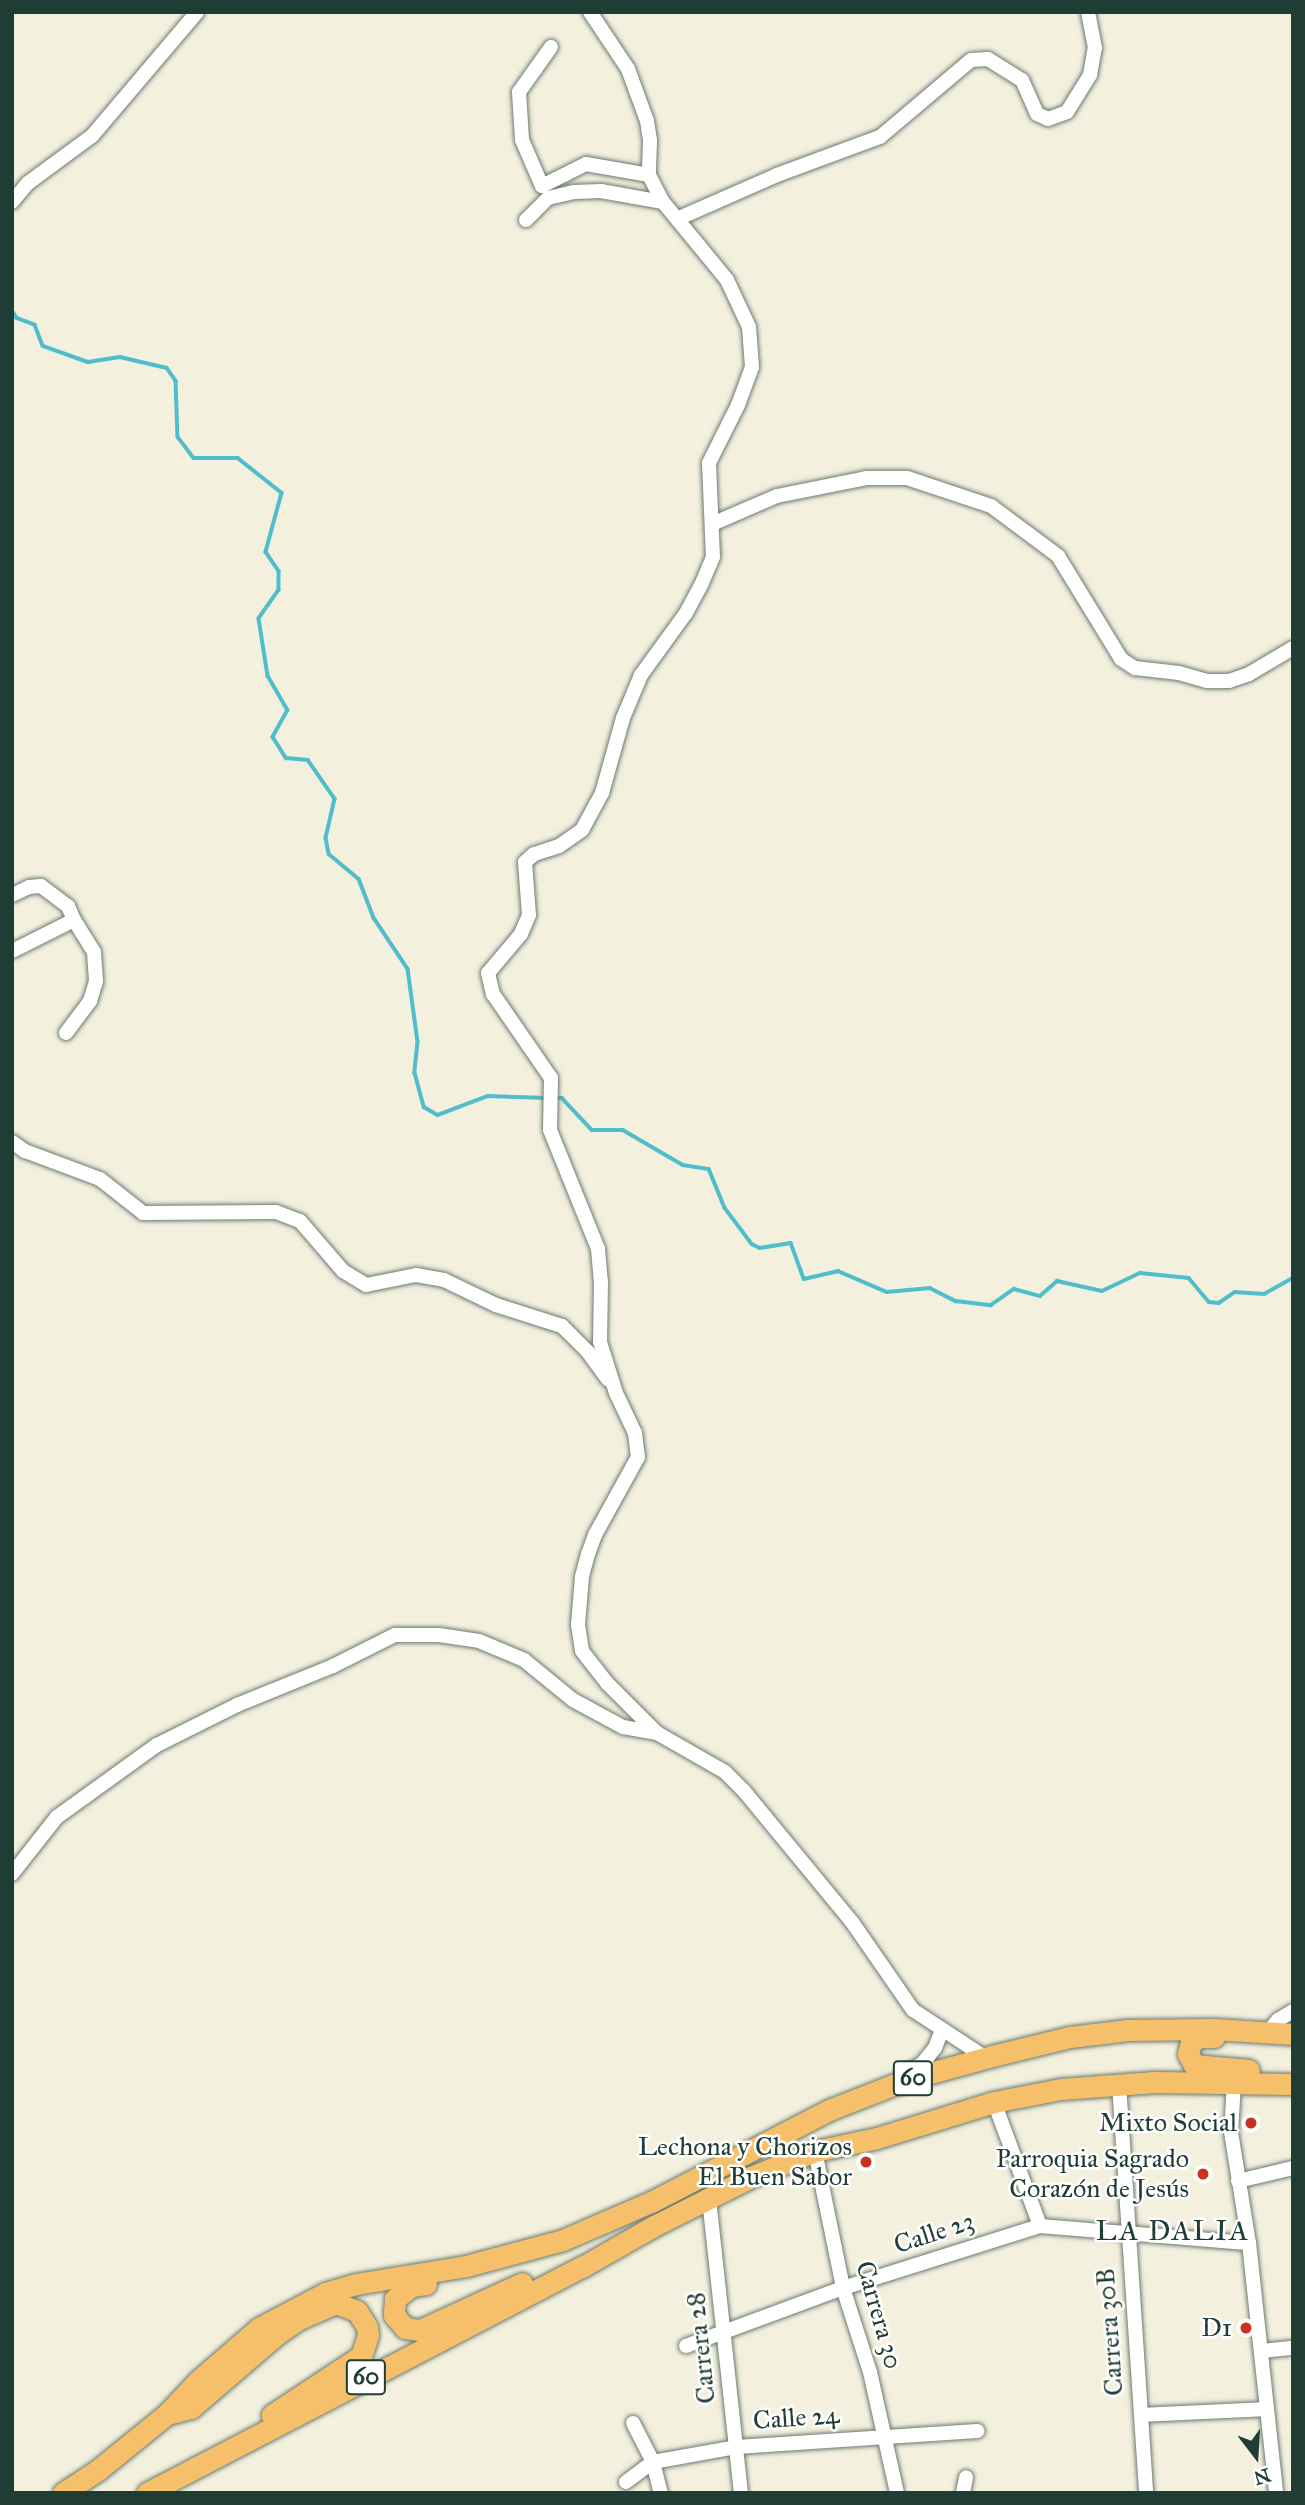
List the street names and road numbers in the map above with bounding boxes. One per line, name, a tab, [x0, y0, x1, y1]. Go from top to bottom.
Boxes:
road number: 60	[892, 2057, 934, 2098]
street label: Calle 23	[890, 2205, 978, 2261]
street label: Carrera 30	[849, 2257, 909, 2373]
street label: Carrera 30B	[1090, 2267, 1130, 2397]
street label: Carrera 28	[680, 2291, 722, 2405]
road number: 60	[345, 2356, 387, 2398]
street label: Calle 24	[752, 2399, 840, 2437]

